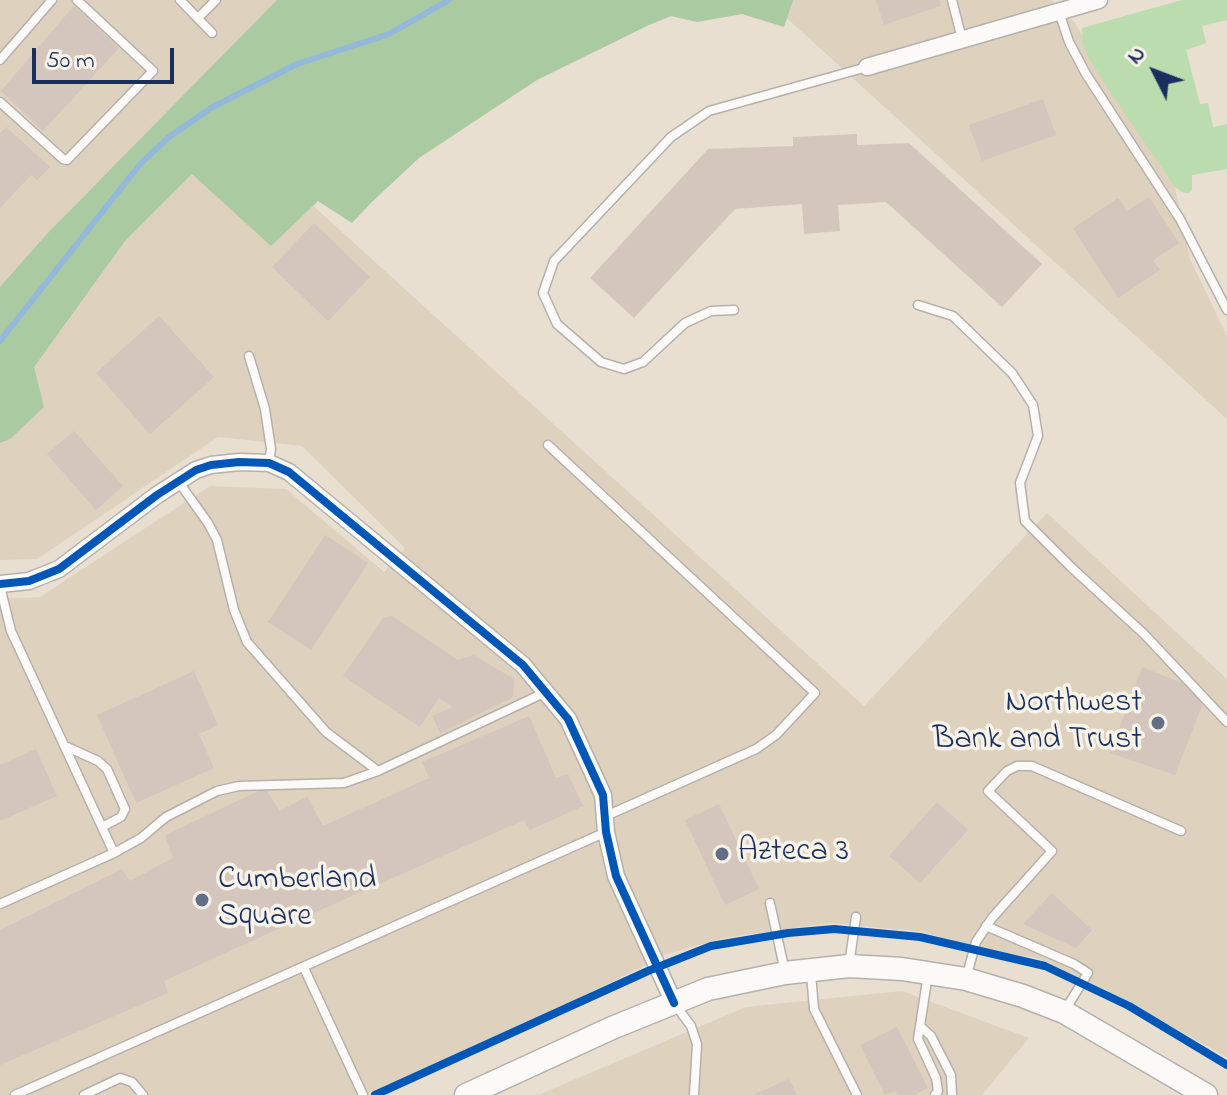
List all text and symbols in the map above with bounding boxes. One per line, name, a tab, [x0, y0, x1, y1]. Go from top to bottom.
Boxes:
scale bar	[36, 32, 178, 82]
north arrow	[1115, 32, 1195, 112]
text: N	[1120, 40, 1154, 72]
text: 50 m	[46, 44, 95, 79]
place label: Northwest Bank and Trust	[933, 686, 1142, 761]
marker: Northwest Bank and Trust	[1149, 714, 1167, 732]
place label: Azteca 3	[738, 835, 849, 873]
marker: Azteca 3	[713, 845, 731, 863]
place label: Cumberland Square	[218, 863, 376, 938]
marker: Cumberland Square	[193, 891, 211, 909]

